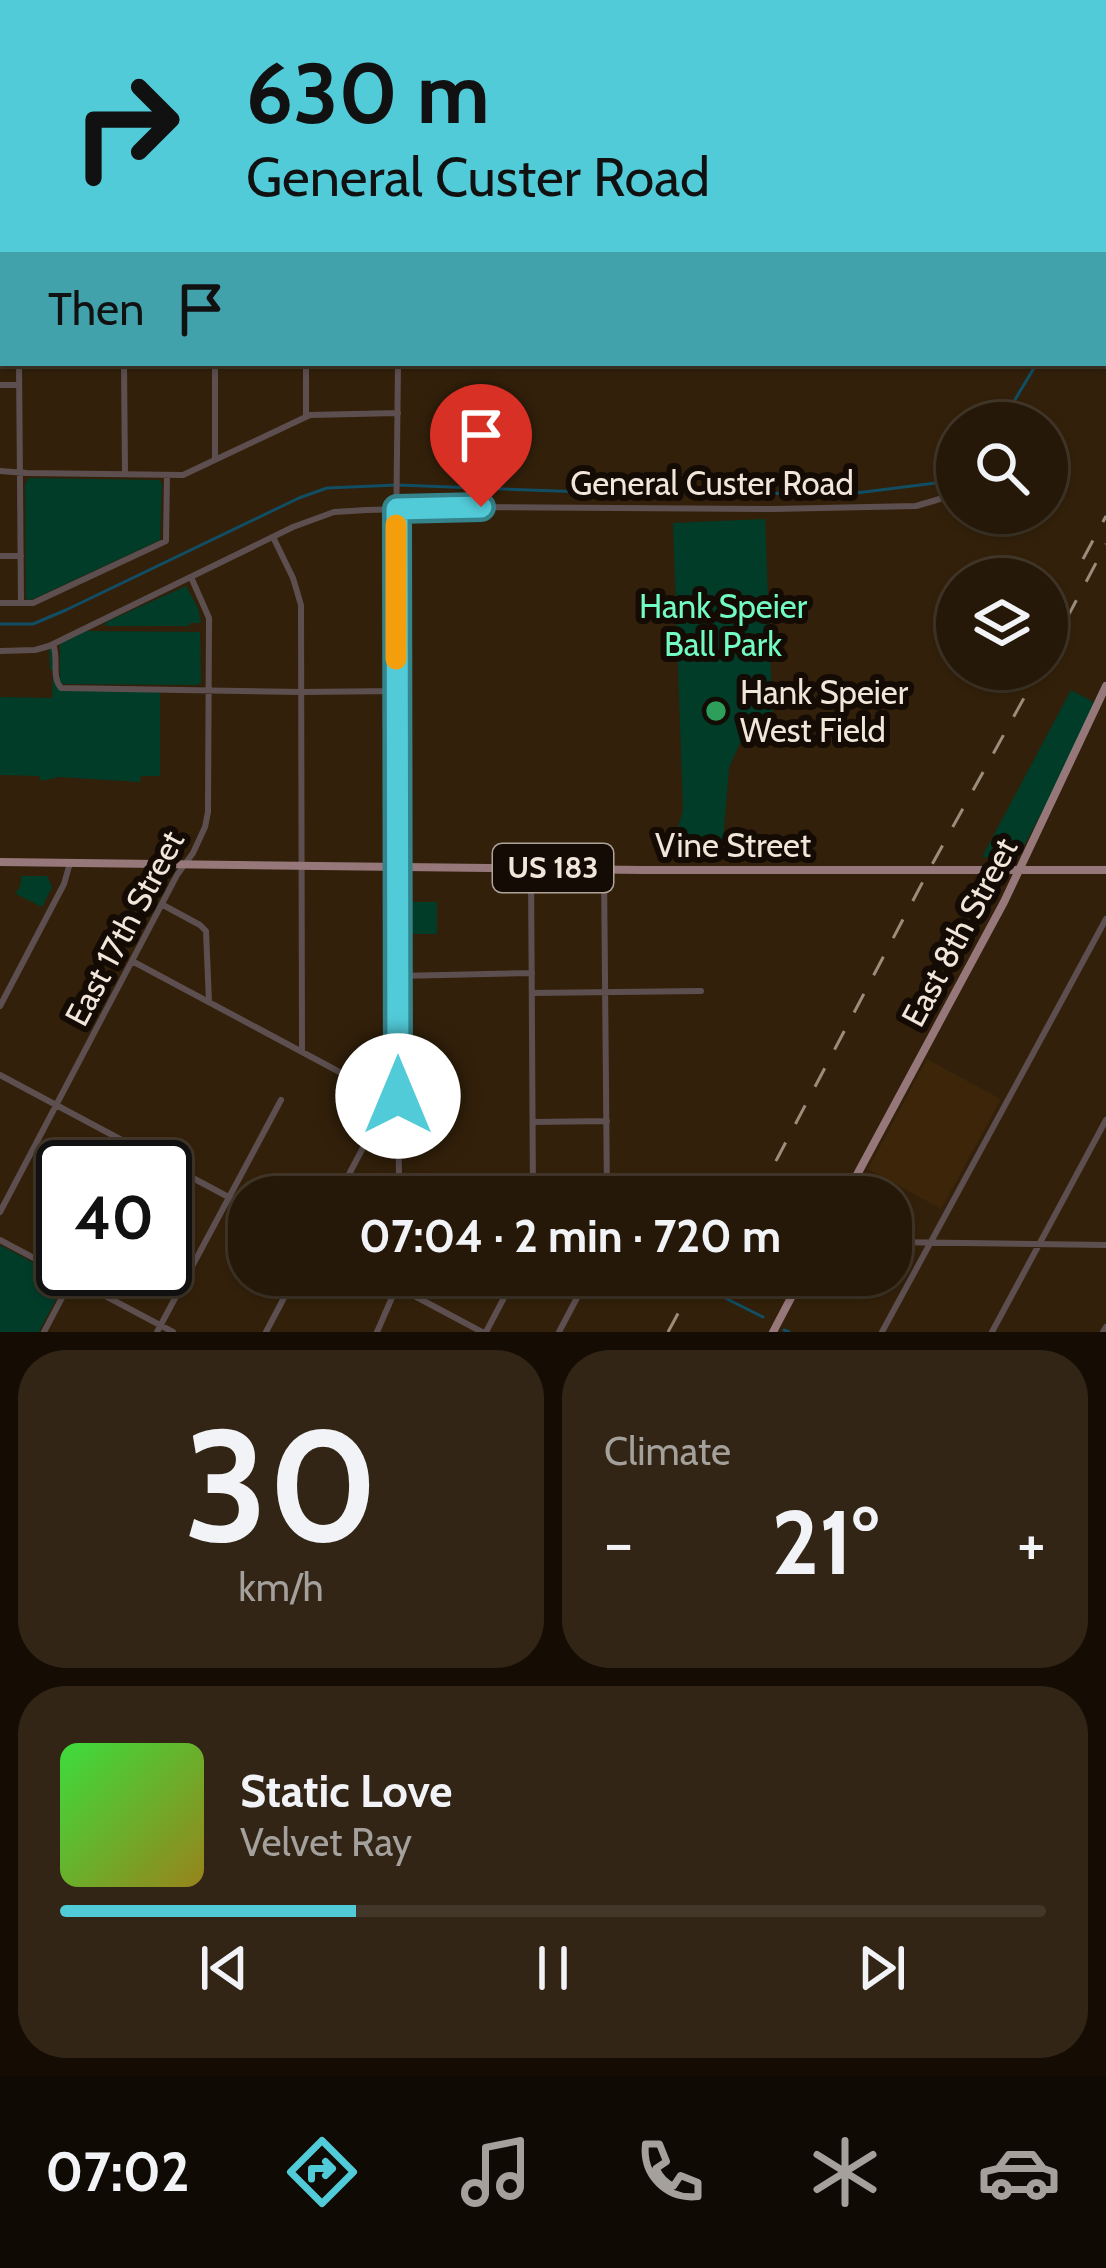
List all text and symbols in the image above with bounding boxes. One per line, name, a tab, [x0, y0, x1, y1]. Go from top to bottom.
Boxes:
text: 630 m	[246, 42, 490, 144]
icon: right	[48, 48, 204, 204]
text: General Custer Road	[246, 144, 710, 210]
icon: arrive	[168, 276, 234, 342]
text: Then	[48, 282, 144, 336]
pin	[430, 384, 532, 507]
icon: arrive	[448, 402, 514, 468]
map controls	[936, 402, 1068, 690]
button: search	[936, 402, 1068, 534]
street label: General Custer Road	[570, 463, 854, 503]
button: layers	[936, 558, 1068, 690]
park label: Hank Speier Ball Park	[639, 586, 808, 664]
place label: Hank Speier West Field	[740, 672, 909, 750]
marker: Hank Speier West Field	[703, 698, 729, 724]
street label: East 17th Street	[56, 824, 192, 1032]
street label: Vine Street	[655, 825, 811, 865]
street label: East 8th Street	[893, 831, 1025, 1033]
road number: US 183	[493, 844, 613, 892]
position arrow	[335, 1033, 461, 1159]
speed limit sign: 40	[36, 1140, 192, 1296]
text: 07:04 · 2 min · 720 m	[359, 1209, 781, 1263]
text: 30	[184, 1390, 378, 1580]
text: Climate	[604, 1427, 731, 1475]
text: 21°	[772, 1487, 878, 1597]
text: −	[604, 1502, 633, 1583]
text: +	[1017, 1502, 1046, 1583]
text: km/h	[238, 1563, 324, 1611]
text: Static Love	[240, 1764, 453, 1818]
text: Velvet Ray	[240, 1818, 412, 1866]
icon: previous	[191, 1935, 257, 2001]
icon: pause	[520, 1935, 586, 2001]
icon: next	[849, 1935, 915, 2001]
icon: directions	[280, 2130, 364, 2214]
icon: music	[454, 2130, 538, 2214]
icon: phone	[628, 2130, 712, 2214]
icon: climate	[803, 2130, 887, 2214]
icon: car	[977, 2130, 1061, 2214]
text: 07:02	[45, 2139, 189, 2205]

